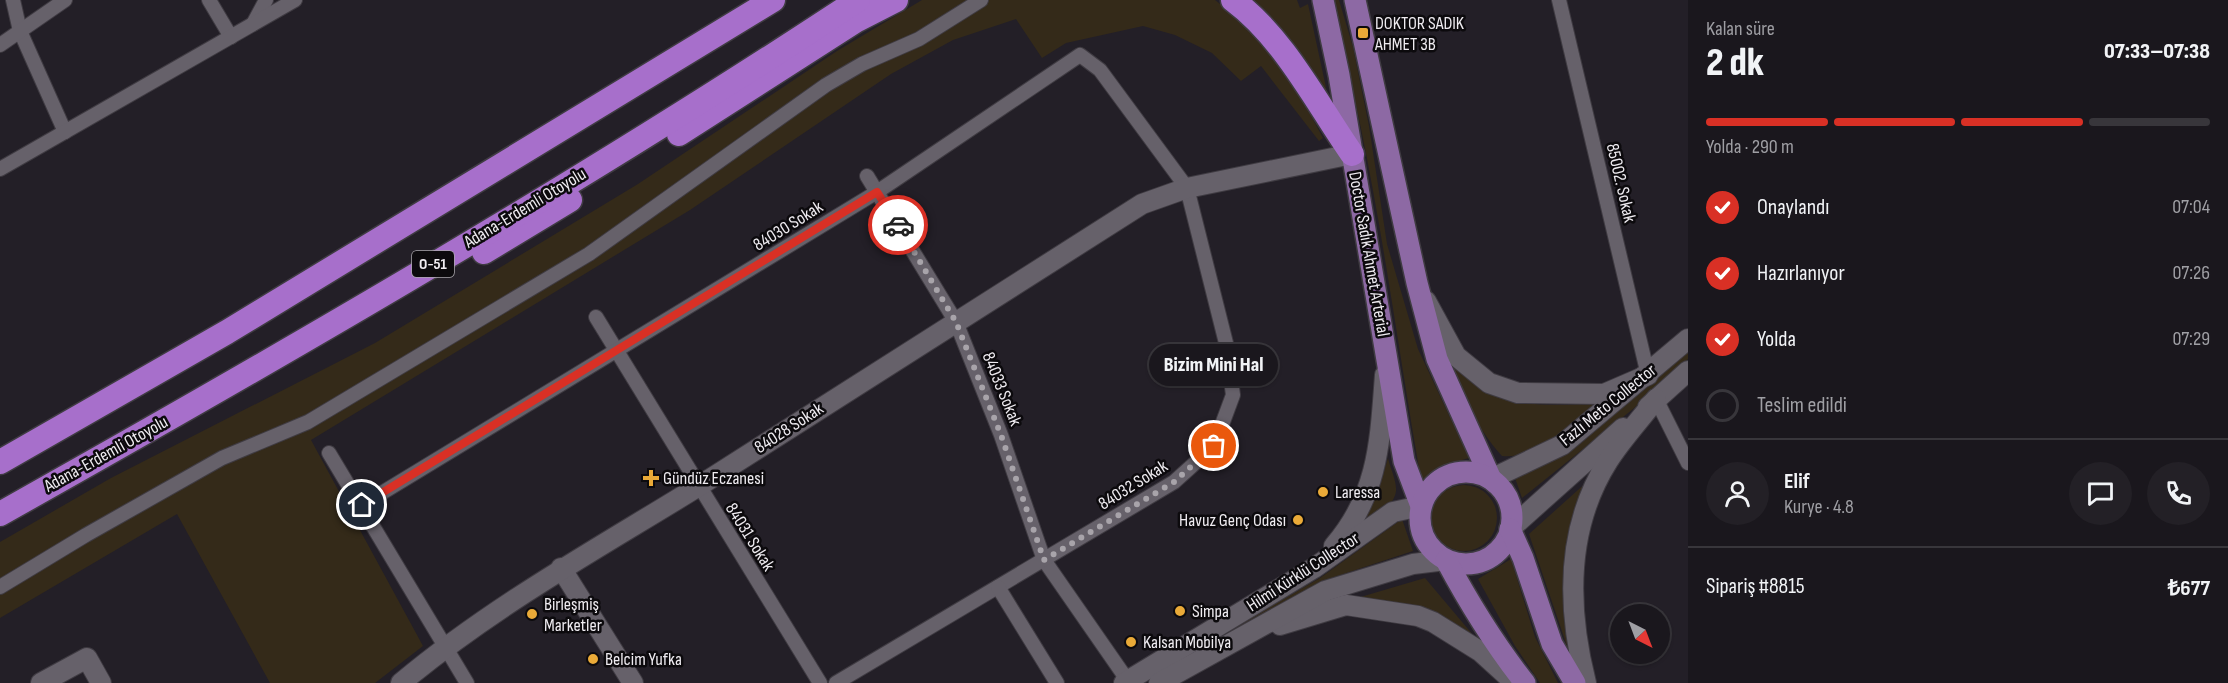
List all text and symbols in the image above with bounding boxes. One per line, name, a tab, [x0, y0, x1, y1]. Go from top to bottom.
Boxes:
place label: DOKTOR SADIK AHMET 3B	[1374, 13, 1465, 55]
text: Kalan süre	[1706, 17, 1775, 41]
marker: DOKTOR SADIK AHMET 3B	[1356, 26, 1370, 40]
text: 07:33–07:38	[2104, 38, 2210, 65]
text: 2 dk	[1706, 40, 1764, 87]
text: Yolda · 290 m	[1706, 135, 1794, 159]
street label: 85002. Sokak	[1602, 141, 1640, 225]
street label: Adana-Erdemli Otoyolu	[459, 163, 590, 253]
street label: Doctor Sadık Ahmet Arterial	[1344, 170, 1394, 338]
icon: check	[1706, 191, 1739, 224]
text: Onaylandı	[1757, 194, 1829, 221]
courier	[868, 195, 928, 255]
text: 07:04	[2172, 195, 2210, 219]
street label: 84030 Sokak	[749, 196, 827, 256]
icon: car	[882, 209, 915, 242]
road number: O-51	[412, 251, 454, 277]
icon: check	[1706, 257, 1739, 290]
text: Hazırlanıyor	[1757, 260, 1845, 287]
text: 07:26	[2172, 261, 2210, 285]
icon: check	[1706, 323, 1739, 356]
text: Yolda	[1757, 326, 1796, 353]
text: 07:29	[2172, 327, 2210, 351]
callout: Bizim Mini Hal	[1150, 344, 1278, 386]
street label: 84033 Sokak	[978, 349, 1026, 429]
text: Bizim Mini Hal	[1164, 353, 1263, 377]
street label: Fazlı Meto Collector	[1556, 360, 1660, 450]
text: Teslim edildi	[1757, 392, 1847, 419]
street label: 84028 Sokak	[751, 398, 827, 458]
street label: Adana-Erdemli Otoyolu	[40, 411, 172, 497]
pin	[1188, 420, 1239, 471]
icon: bag	[1197, 429, 1230, 462]
street label: 84032 Sokak	[1095, 456, 1172, 514]
button: person	[1706, 462, 1769, 525]
button: chat	[2069, 462, 2132, 525]
button: phone	[2147, 462, 2210, 525]
place label: Gündüz Eczanesi	[663, 468, 764, 489]
text: Elif	[1784, 468, 1810, 495]
marker: Gündüz Eczanesi	[644, 471, 658, 485]
pin	[336, 479, 387, 530]
place label: Laressa	[1335, 482, 1380, 503]
marker: Laressa	[1316, 485, 1330, 499]
icon: home	[345, 488, 378, 521]
text: Kurye · 4.8	[1784, 495, 1854, 519]
street label: 84031 Sokak	[721, 499, 779, 575]
place label: Havuz Genç Odası	[1179, 510, 1286, 531]
marker: Havuz Genç Odası	[1291, 513, 1305, 527]
street label: Hilmi Kürklü Collector	[1243, 528, 1363, 616]
text: Sipariş #8815	[1706, 573, 1805, 600]
text: ₺677	[2168, 575, 2210, 602]
place label: Birleşmiş Marketler	[544, 594, 602, 636]
place label: Simpa	[1192, 601, 1229, 622]
marker: Simpa	[1173, 604, 1187, 618]
north arrow	[1610, 604, 1670, 664]
map controls	[1610, 604, 1670, 664]
marker: Birleşmiş Marketler	[525, 607, 539, 621]
place label: Kalsan Mobilya	[1143, 632, 1231, 653]
marker: Kalsan Mobilya	[1124, 635, 1138, 649]
place label: Belcim Yufka	[605, 649, 682, 670]
marker: Belcim Yufka	[586, 652, 600, 666]

